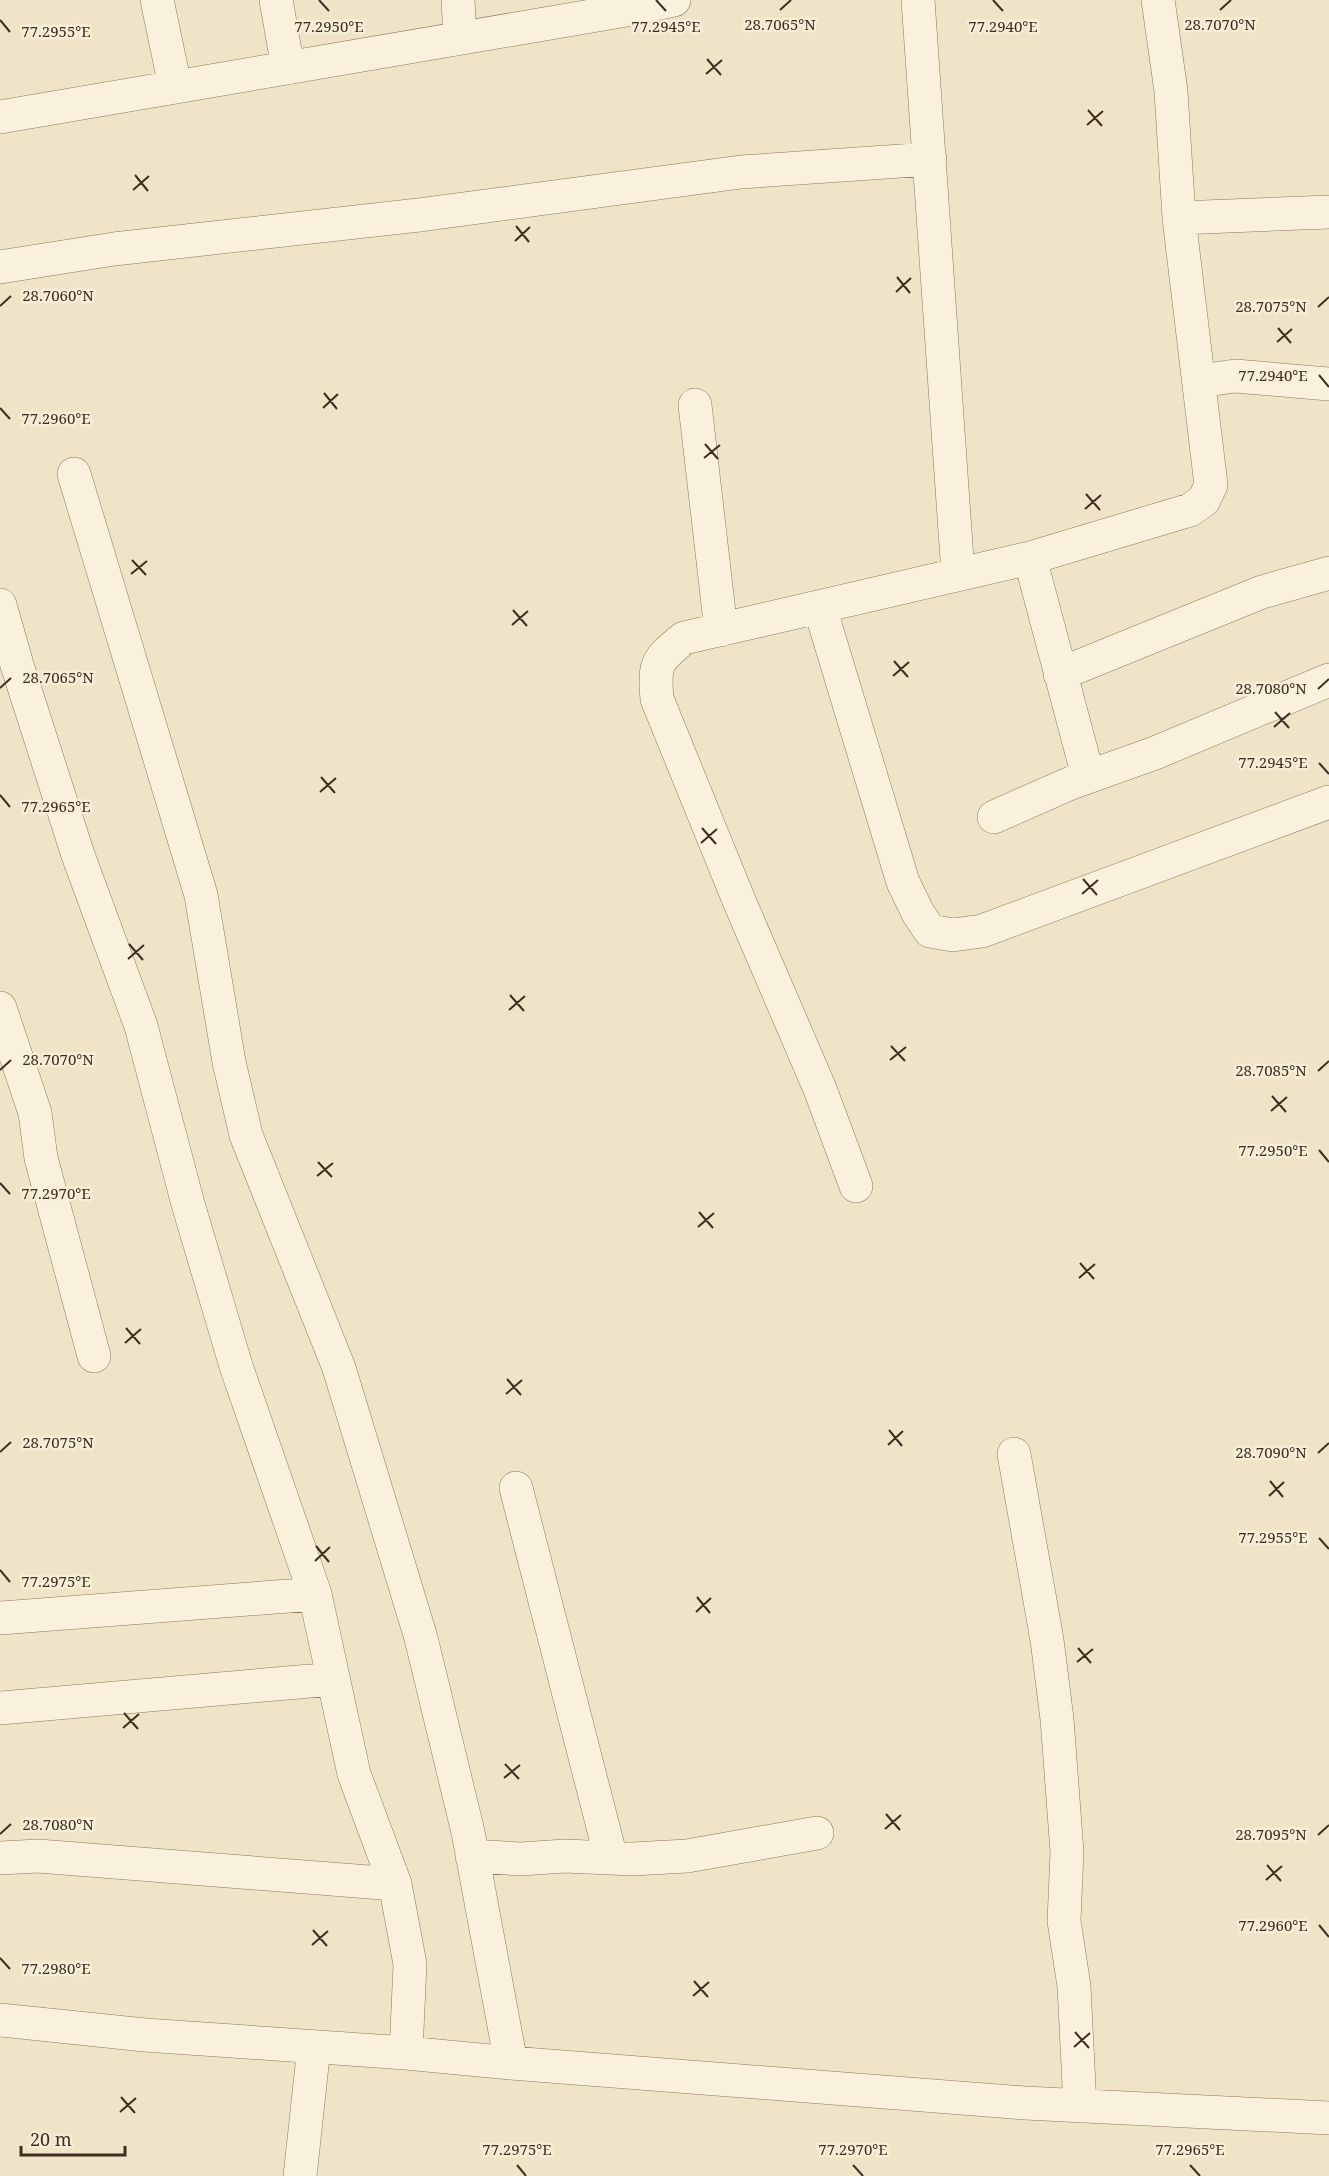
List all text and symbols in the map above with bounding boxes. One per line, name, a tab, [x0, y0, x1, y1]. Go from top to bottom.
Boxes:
text: 28.7065°N	[744, 14, 816, 34]
text: 28.7070°N	[1184, 14, 1256, 34]
text: 77.2950°E	[294, 16, 364, 36]
text: 77.2945°E	[631, 16, 701, 36]
text: 77.2940°E	[968, 16, 1038, 36]
text: 77.2955°E	[21, 21, 91, 41]
text: 28.7060°N	[22, 285, 94, 305]
text: 28.7075°N	[1235, 296, 1307, 316]
text: 77.2940°E	[1238, 365, 1308, 385]
text: 77.2960°E	[21, 408, 91, 428]
text: 28.7065°N	[22, 667, 94, 687]
text: 28.7080°N	[1235, 678, 1307, 698]
text: 77.2945°E	[1238, 752, 1308, 772]
text: 77.2965°E	[21, 796, 91, 816]
text: 28.7070°N	[22, 1049, 94, 1069]
text: 28.7085°N	[1235, 1060, 1307, 1080]
text: 77.2950°E	[1238, 1140, 1308, 1160]
text: 77.2970°E	[21, 1183, 91, 1203]
text: 28.7075°N	[22, 1432, 94, 1452]
text: 28.7090°N	[1235, 1442, 1307, 1462]
text: 77.2955°E	[1238, 1527, 1308, 1547]
text: 77.2975°E	[21, 1571, 91, 1591]
text: 28.7080°N	[22, 1814, 94, 1834]
text: 28.7095°N	[1235, 1824, 1307, 1844]
text: 77.2960°E	[1238, 1915, 1308, 1935]
text: 77.2980°E	[21, 1958, 91, 1978]
scale bar	[21, 2119, 124, 2157]
text: 20 m	[30, 2127, 72, 2151]
text: 77.2975°E	[482, 2139, 552, 2159]
text: 77.2970°E	[818, 2139, 888, 2159]
text: 77.2965°E	[1155, 2139, 1225, 2159]

